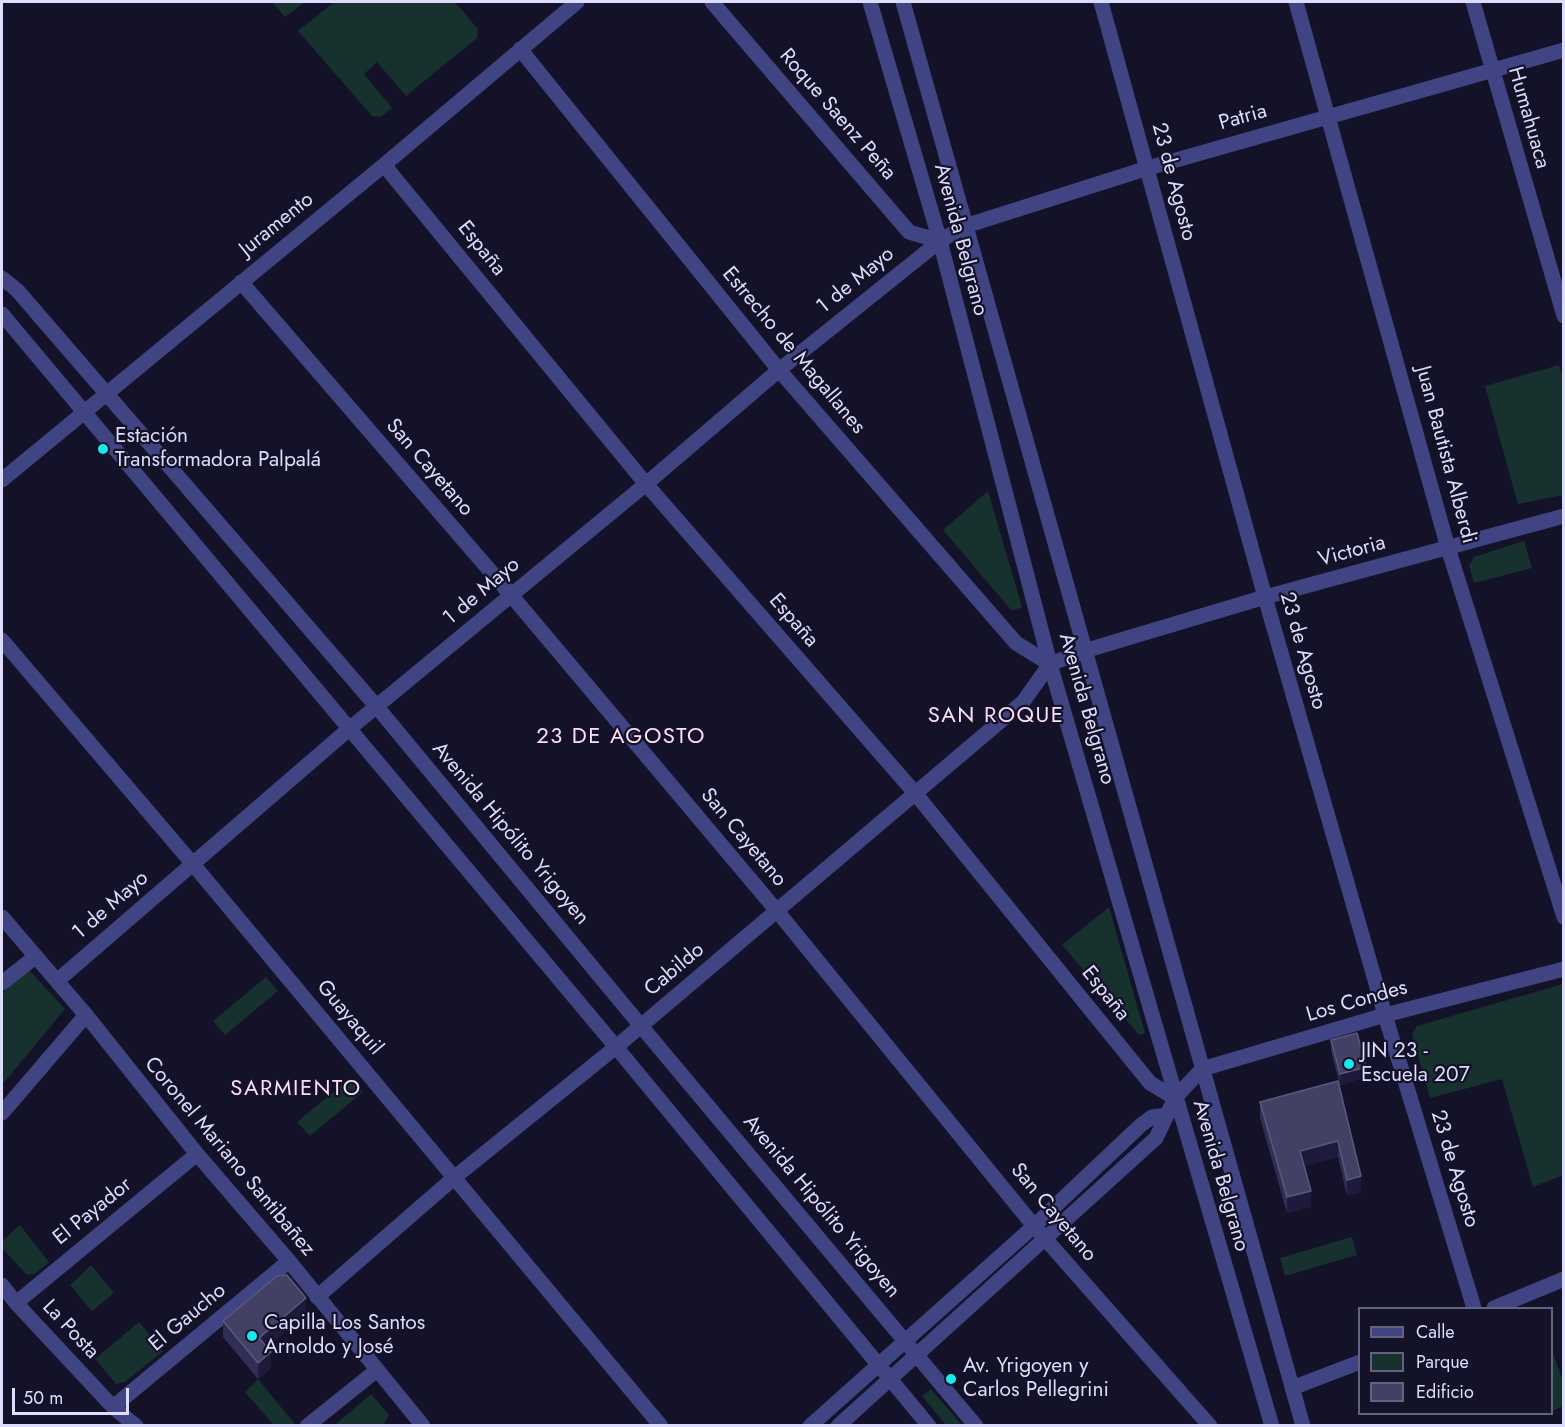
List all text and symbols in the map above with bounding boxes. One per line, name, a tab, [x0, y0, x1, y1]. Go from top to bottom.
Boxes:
street label: Roque Saenz Peña	[773, 44, 901, 186]
street label: Humahuaca	[1501, 64, 1555, 172]
street label: Patria	[1216, 99, 1270, 137]
street label: 23 de Agosto	[1145, 120, 1201, 244]
street label: Avenida Belgrano	[928, 161, 992, 319]
street label: Juramento	[235, 187, 319, 263]
street label: España	[451, 217, 511, 281]
street label: 1 de Mayo	[812, 242, 900, 320]
street label: Estrecho de Magallanes	[716, 262, 870, 440]
street label: Juan Bautista Alberdi	[1409, 363, 1481, 547]
street label: San Cayetano	[380, 414, 478, 522]
place label: Estación Transformadora Palpalá	[115, 424, 321, 474]
marker: Estación Transformadora Palpalá	[96, 442, 110, 456]
street label: Victoria	[1316, 531, 1388, 573]
street label: 1 de Mayo	[439, 553, 525, 631]
street label: España	[763, 589, 823, 653]
street label: 23 de Agosto	[1273, 589, 1331, 713]
street label: Avenida Belgrano	[1052, 630, 1120, 788]
district label: SAN ROQUE	[928, 704, 1064, 730]
district label: 23 DE AGOSTO	[536, 725, 706, 751]
street label: Avenida Hipólito Yrigoyen	[426, 737, 594, 931]
street label: San Cayetano	[695, 784, 791, 892]
street label: 1 de Mayo	[68, 866, 154, 946]
street label: Cabildo	[640, 938, 710, 1002]
street label: España	[1075, 962, 1135, 1026]
street label: Guayaquil	[310, 975, 388, 1061]
street label: Los Condes	[1304, 976, 1410, 1028]
place label: JIN 23 - Escuela 207	[1361, 1039, 1470, 1089]
street label: Coronel Mariano Santibañez	[138, 1052, 320, 1262]
marker: JIN 23 - Escuela 207	[1342, 1057, 1356, 1071]
district label: SARMIENTO	[230, 1077, 362, 1103]
street label: Avenida Belgrano	[1186, 1097, 1254, 1255]
street label: 23 de Agosto	[1424, 1107, 1484, 1231]
street label: Avenida Hipólito Yrigoyen	[737, 1110, 905, 1304]
street label: San Cayetano	[1005, 1159, 1101, 1267]
street label: El Payador	[49, 1173, 137, 1251]
street label: El Gaucho	[144, 1279, 232, 1357]
street label: La Posta	[36, 1295, 104, 1365]
legend	[1358, 1307, 1553, 1415]
place label: Capilla Los Santos Arnoldo y José	[264, 1311, 425, 1361]
text: Calle	[1416, 1319, 1455, 1345]
marker: Capilla Los Santos Arnoldo y José	[245, 1329, 259, 1343]
text: Parque	[1416, 1349, 1469, 1375]
place label: Av. Yrigoyen y Carlos Pellegrini	[963, 1354, 1109, 1404]
marker: Av. Yrigoyen y Carlos Pellegrini	[944, 1372, 958, 1386]
scale bar	[15, 1376, 132, 1414]
text: Edificio	[1416, 1379, 1474, 1405]
text: 50 m	[23, 1385, 63, 1411]

